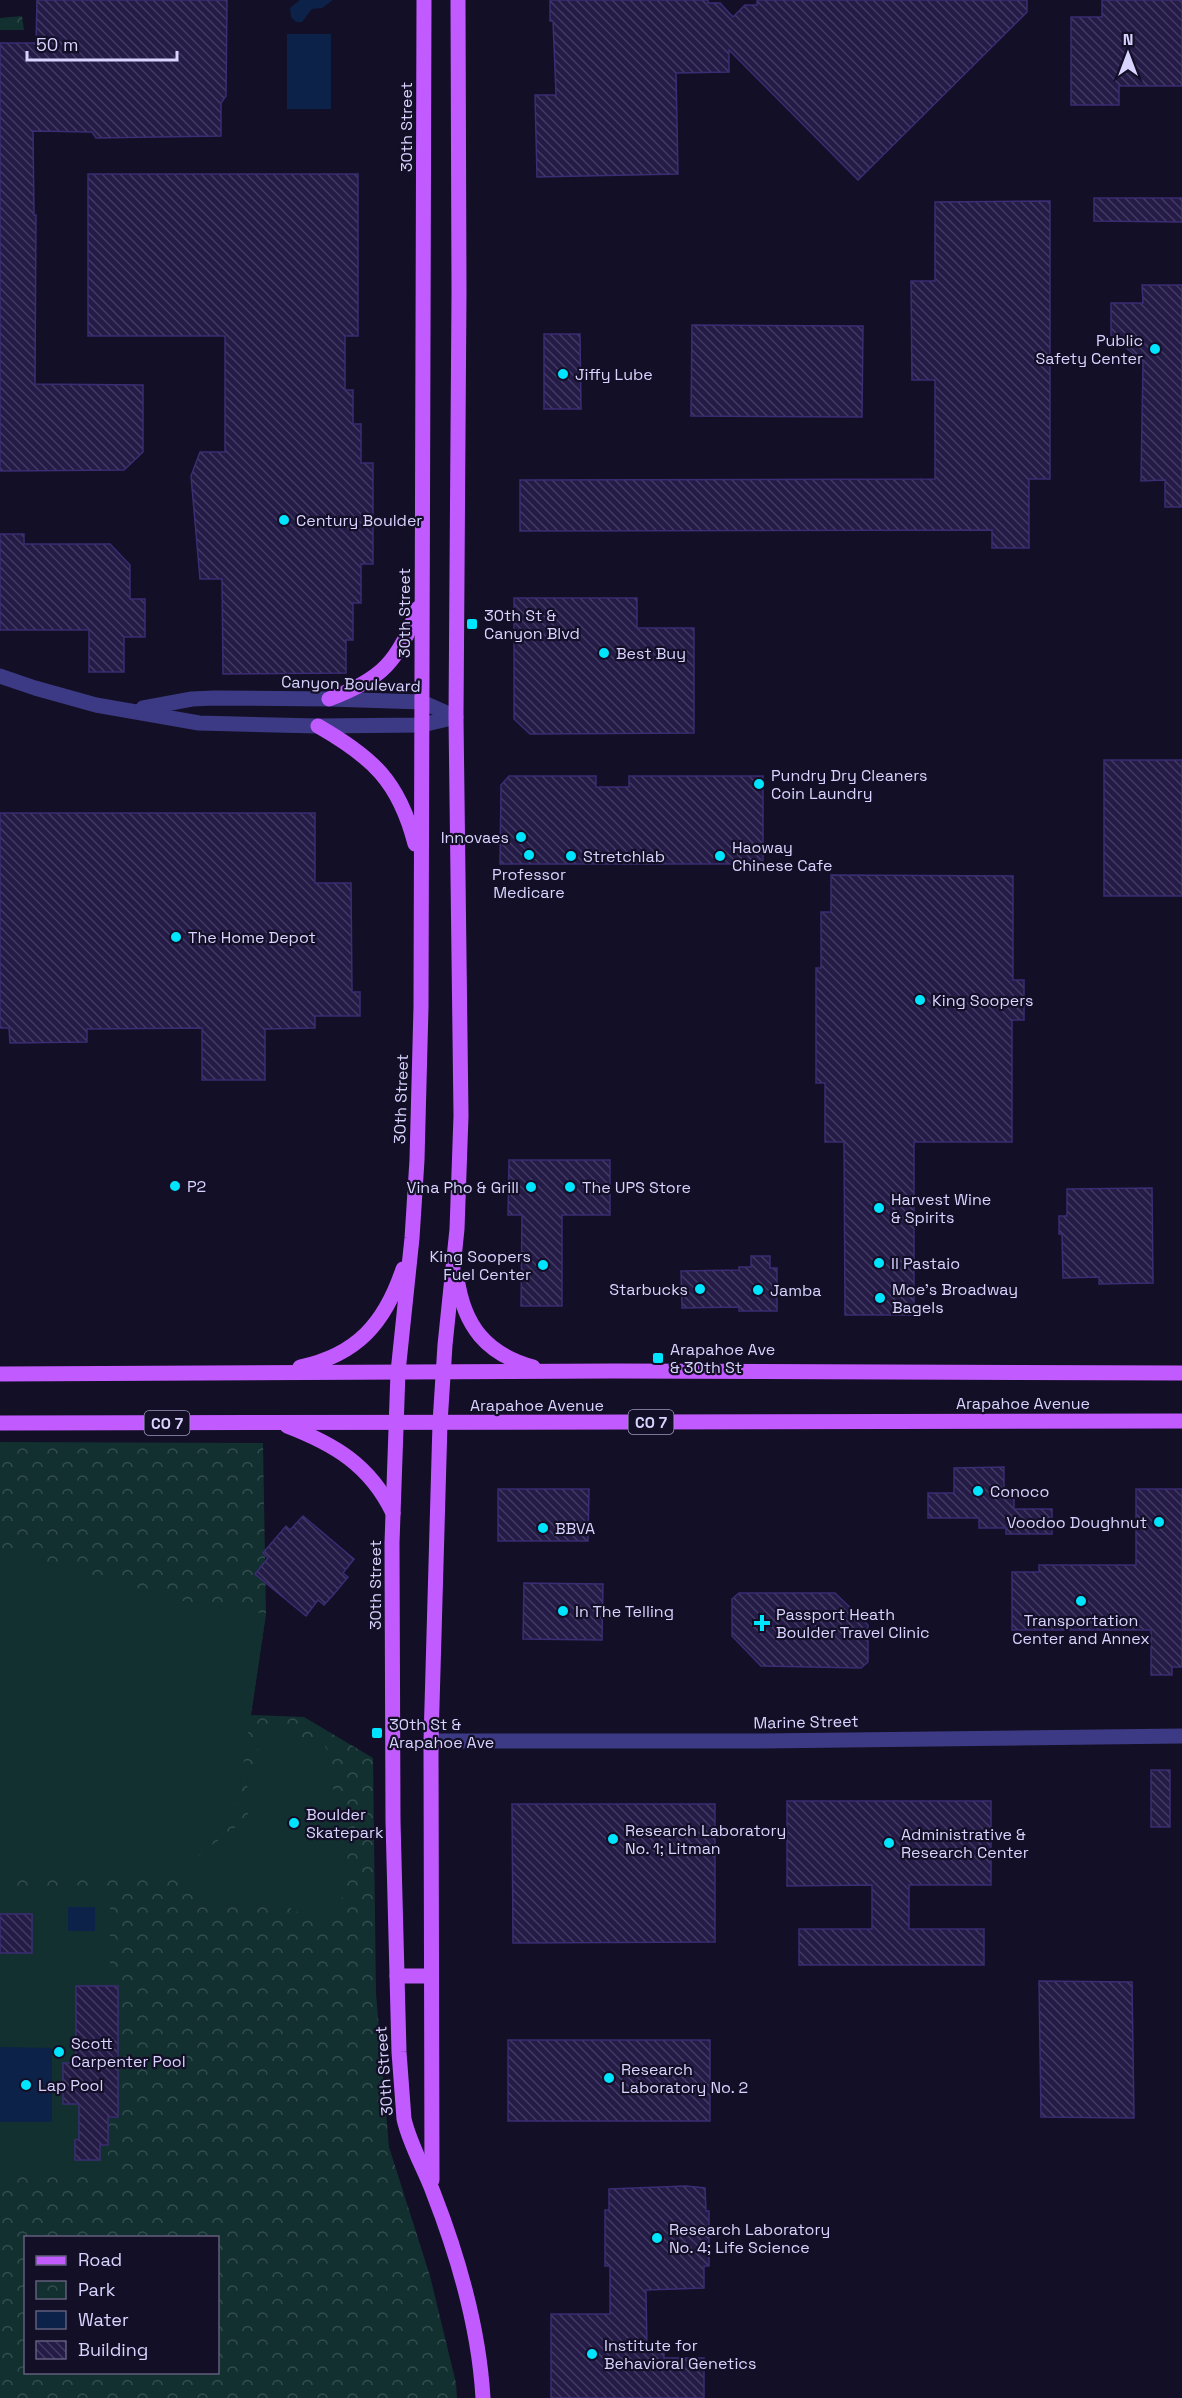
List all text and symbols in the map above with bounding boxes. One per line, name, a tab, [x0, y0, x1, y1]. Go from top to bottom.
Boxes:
scale bar	[27, 24, 177, 62]
north arrow	[1098, 24, 1158, 84]
text: N	[1123, 29, 1133, 50]
text: 50 m	[36, 33, 78, 56]
street label: 30th Street	[396, 82, 417, 172]
place label: Public Safety Center	[1035, 330, 1143, 369]
marker: Public Safety Center	[1148, 342, 1162, 356]
place label: Jiffy Lube	[575, 364, 653, 385]
marker: Jiffy Lube	[556, 367, 570, 381]
place label: Century Boulder	[296, 510, 422, 531]
marker: Century Boulder	[277, 513, 291, 527]
street label: 30th Street	[394, 568, 415, 658]
place label: 30th St & Canyon Blvd	[484, 605, 580, 644]
marker: 30th St & Canyon Blvd	[465, 617, 479, 631]
place label: Best Buy	[616, 643, 686, 664]
marker: Best Buy	[597, 646, 611, 660]
street label: Canyon Boulevard	[281, 671, 421, 697]
place label: Pundry Dry Cleaners Coin Laundry	[771, 765, 927, 804]
marker: Pundry Dry Cleaners Coin Laundry	[752, 777, 766, 791]
place label: Innovaes	[441, 827, 509, 848]
marker: Innovaes	[514, 830, 528, 844]
place label: Haoway Chinese Cafe	[732, 837, 832, 876]
place label: Stretchlab	[583, 846, 665, 867]
marker: Professor Medicare	[522, 848, 536, 862]
marker: Stretchlab	[564, 849, 578, 863]
marker: Haoway Chinese Cafe	[713, 849, 727, 863]
place label: Professor Medicare	[492, 864, 566, 903]
place label: The Home Depot	[188, 927, 316, 948]
marker: The Home Depot	[169, 930, 183, 944]
place label: King Soopers	[932, 990, 1034, 1011]
marker: King Soopers	[913, 993, 927, 1007]
street label: 30th Street	[389, 1054, 413, 1144]
place label: P2	[187, 1176, 206, 1197]
place label: Vina Pho & Grill	[407, 1177, 519, 1198]
place label: The UPS Store	[582, 1177, 691, 1198]
marker: P2	[168, 1179, 182, 1193]
marker: Vina Pho & Grill	[524, 1180, 538, 1194]
marker: The UPS Store	[563, 1180, 577, 1194]
place label: Harvest Wine & Spirits	[891, 1189, 991, 1228]
marker: Harvest Wine & Spirits	[872, 1201, 886, 1215]
place label: King Soopers Fuel Center	[429, 1246, 531, 1285]
place label: Il Pastaio	[891, 1253, 960, 1274]
marker: Il Pastaio	[872, 1256, 886, 1270]
marker: King Soopers Fuel Center	[536, 1258, 550, 1272]
place label: Starbucks	[609, 1279, 688, 1300]
place label: Moe's Broadway Bagels	[892, 1279, 1018, 1318]
place label: Jamba	[770, 1280, 822, 1301]
marker: Starbucks	[693, 1282, 707, 1296]
marker: Jamba	[751, 1283, 765, 1297]
marker: Moe's Broadway Bagels	[873, 1291, 887, 1305]
place label: Arapahoe Ave & 30th St	[670, 1339, 775, 1378]
marker: Arapahoe Ave & 30th St	[651, 1351, 665, 1365]
street label: Arapahoe Avenue	[956, 1393, 1090, 1414]
street label: Arapahoe Avenue	[470, 1395, 604, 1416]
road number: CO 7	[628, 1410, 674, 1434]
road number: CO 7	[144, 1411, 190, 1435]
place label: Conoco	[990, 1481, 1049, 1502]
marker: Conoco	[971, 1484, 985, 1498]
place label: Voodoo Doughnut	[1007, 1512, 1147, 1533]
marker: Voodoo Doughnut	[1152, 1515, 1166, 1529]
place label: BBVA	[555, 1518, 595, 1539]
marker: BBVA	[536, 1521, 550, 1535]
street label: 30th Street	[365, 1540, 386, 1630]
marker: Transportation Center and Annex	[1074, 1594, 1088, 1608]
place label: In The Telling	[575, 1601, 674, 1622]
marker: In The Telling	[556, 1604, 570, 1618]
place label: Passport Heath Boulder Travel Clinic	[776, 1604, 930, 1643]
place label: Transportation Center and Annex	[1012, 1610, 1150, 1649]
marker: Passport Heath Boulder Travel Clinic	[753, 1614, 771, 1632]
street label: Marine Street	[753, 1711, 859, 1733]
place label: 30th St & Arapahoe Ave	[389, 1714, 494, 1753]
marker: 30th St & Arapahoe Ave	[370, 1726, 384, 1740]
place label: Boulder Skatepark	[306, 1804, 384, 1843]
marker: Boulder Skatepark	[287, 1816, 301, 1830]
place label: Research Laboratory No. 1; Litman	[625, 1820, 786, 1859]
place label: Administrative & Research Center	[901, 1824, 1029, 1863]
marker: Research Laboratory No. 1; Litman	[606, 1832, 620, 1846]
marker: Administrative & Research Center	[882, 1836, 896, 1850]
street label: 30th Street	[370, 2025, 398, 2117]
place label: Scott Carpenter Pool	[71, 2033, 186, 2072]
marker: Scott Carpenter Pool	[52, 2045, 66, 2059]
place label: Research Laboratory No. 2	[621, 2059, 748, 2098]
marker: Research Laboratory No. 2	[602, 2071, 616, 2085]
place label: Lap Pool	[38, 2075, 103, 2096]
marker: Lap Pool	[19, 2078, 33, 2092]
place label: Research Laboratory No. 4; Life Science	[669, 2219, 830, 2258]
marker: Research Laboratory No. 4; Life Science	[650, 2231, 664, 2245]
legend	[24, 2236, 219, 2374]
text: Road	[78, 2248, 122, 2271]
text: Park	[78, 2278, 116, 2301]
text: Water	[78, 2308, 129, 2331]
place label: Institute for Behavioral Genetics	[604, 2335, 756, 2374]
text: Building	[78, 2338, 148, 2361]
marker: Institute for Behavioral Genetics	[585, 2347, 599, 2361]

